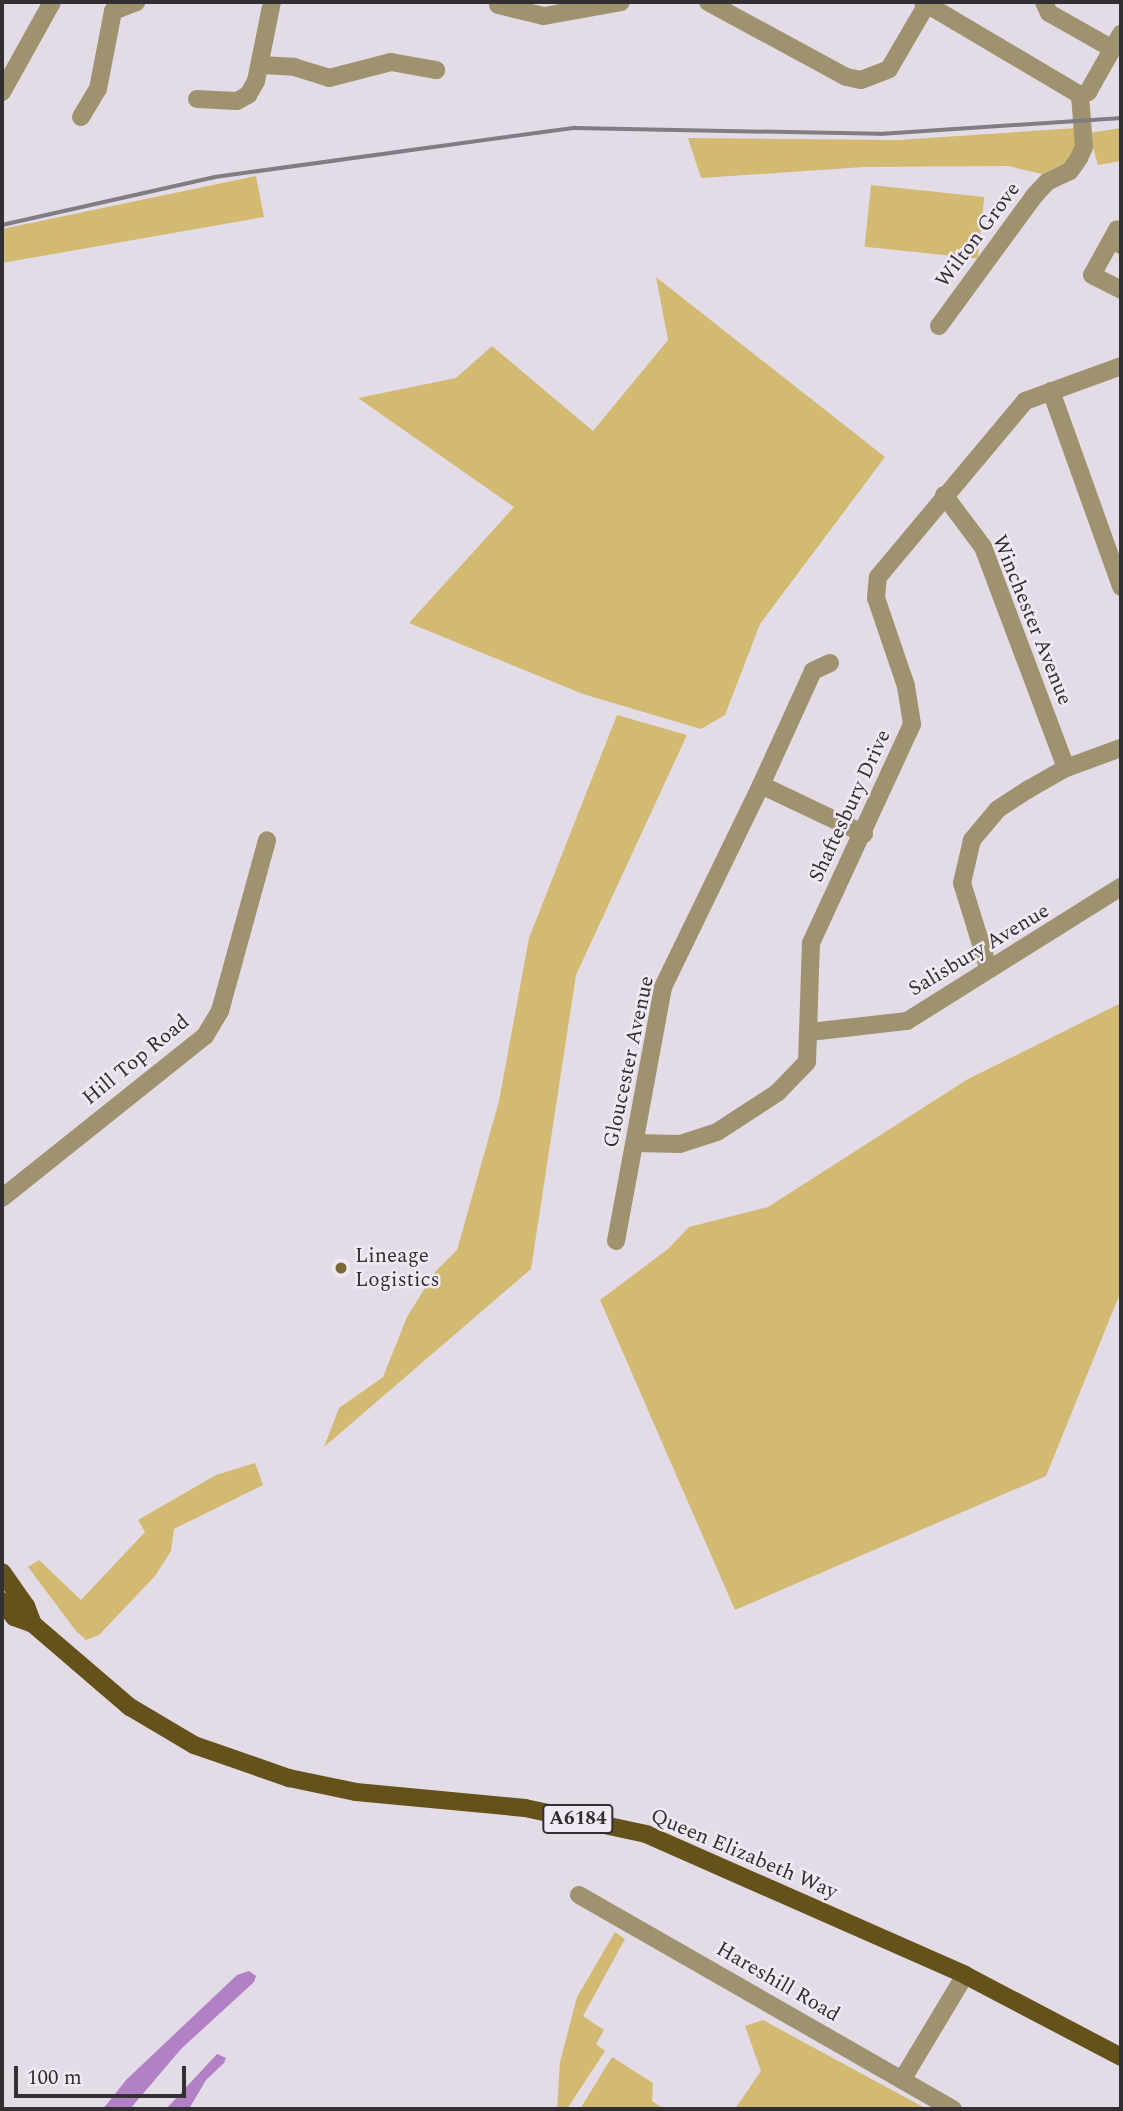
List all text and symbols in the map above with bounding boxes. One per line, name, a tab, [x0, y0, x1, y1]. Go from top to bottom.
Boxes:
street label: Wilton Grove	[930, 177, 1026, 293]
street label: Winchester Avenue	[986, 531, 1078, 709]
street label: Shaftesbury Drive	[804, 726, 896, 886]
street label: Salisbury Avenue	[904, 898, 1054, 1002]
street label: Gloucester Avenue	[598, 974, 660, 1150]
street label: Hill Top Road	[78, 1009, 194, 1111]
place label: Lineage Logistics	[355, 1243, 440, 1293]
marker: Lineage Logistics	[333, 1260, 349, 1276]
road number: A6184	[541, 1803, 615, 1834]
street label: Queen Elizabeth Way	[647, 1803, 841, 1905]
street label: Hareshill Road	[712, 1936, 844, 2028]
scale bar	[18, 2052, 189, 2096]
text: 100 m	[27, 2062, 82, 2094]

